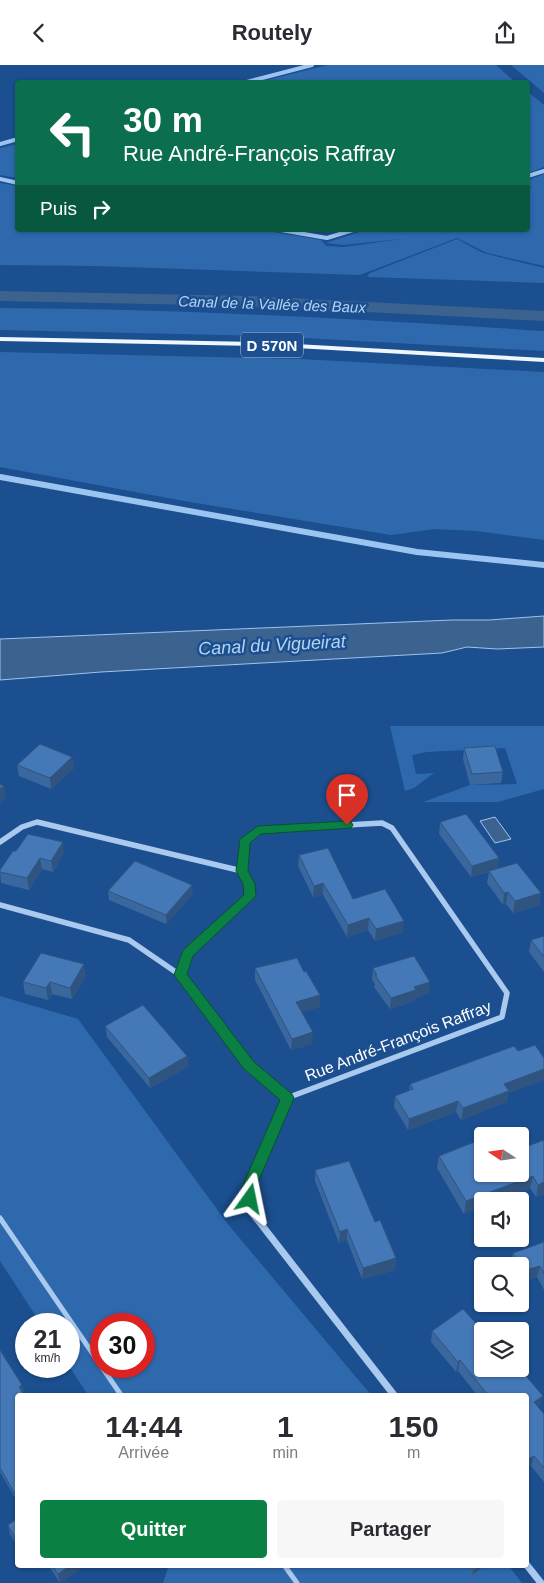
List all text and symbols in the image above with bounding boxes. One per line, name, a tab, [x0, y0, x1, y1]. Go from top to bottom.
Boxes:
icon: back	[25, 19, 53, 47]
icon: share	[491, 19, 519, 47]
text: Routely	[232, 20, 312, 45]
icon: left	[40, 100, 105, 165]
text: 30 m	[123, 100, 203, 139]
text: Rue André-François Raffray	[123, 141, 395, 166]
icon: right	[87, 195, 115, 223]
text: Puis	[40, 198, 77, 219]
water label: Canal de la Vallée des Baux	[178, 292, 367, 316]
road number: D 570N	[241, 333, 303, 357]
water label: Canal du Vigueirat	[198, 631, 347, 659]
pin	[326, 774, 368, 825]
icon: arrive	[333, 781, 361, 809]
street label: Rue André-François Raffray	[303, 998, 493, 1084]
north arrow	[474, 1127, 529, 1183]
map controls	[474, 1127, 529, 1377]
position arrow	[223, 1172, 275, 1224]
button: sound	[474, 1192, 529, 1247]
button: search	[474, 1257, 529, 1312]
speed limit sign: 30	[90, 1313, 155, 1378]
button: layers	[474, 1322, 529, 1377]
text: 21	[34, 1325, 61, 1353]
text: km/h	[34, 1351, 61, 1365]
text: 14:44	[105, 1410, 182, 1443]
text: 1	[277, 1410, 294, 1443]
text: 150	[389, 1410, 439, 1443]
text: Arrivée	[118, 1444, 169, 1461]
text: min	[272, 1444, 298, 1461]
text: m	[407, 1444, 420, 1461]
button: Quitter	[40, 1500, 267, 1558]
button: Partager	[277, 1500, 504, 1558]

